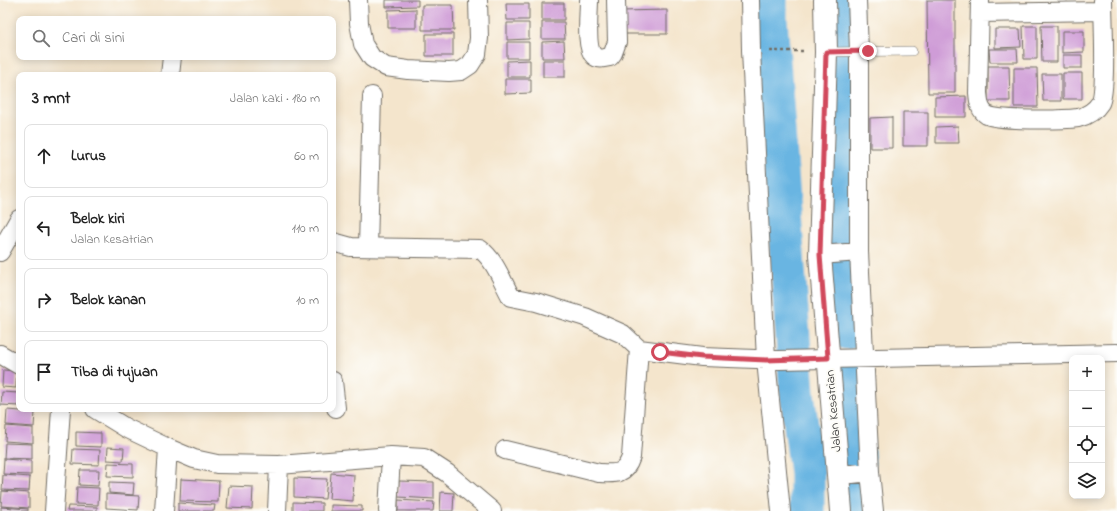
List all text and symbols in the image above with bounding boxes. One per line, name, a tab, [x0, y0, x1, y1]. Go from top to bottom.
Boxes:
search box	[16, 16, 336, 60]
icon: search	[30, 27, 52, 49]
text: Cari di sini	[62, 27, 125, 49]
route end	[859, 42, 877, 60]
text: 3 mnt	[32, 86, 71, 111]
text: Jalan kaki · 180 m	[230, 89, 320, 108]
icon: ahead	[33, 145, 55, 167]
text: Lurus	[71, 145, 106, 167]
text: 60 m	[294, 147, 319, 166]
text: Belok kiri	[71, 208, 125, 230]
icon: left	[33, 217, 55, 239]
text: 110 m	[292, 219, 319, 238]
text: Jalan Kesatrian	[71, 230, 153, 249]
icon: right	[33, 289, 55, 311]
text: Belok kanan	[71, 289, 146, 311]
text: 10 m	[296, 291, 319, 310]
route start	[651, 343, 669, 361]
map controls	[1069, 355, 1105, 499]
button: +	[1069, 355, 1105, 391]
icon: arrive	[33, 361, 55, 383]
text: Tiba di tujuan	[71, 361, 158, 383]
street label: Jalan Kesatrian	[820, 369, 847, 453]
button: −	[1069, 391, 1105, 427]
button: locate	[1069, 427, 1105, 463]
button: layers	[1069, 463, 1105, 499]

